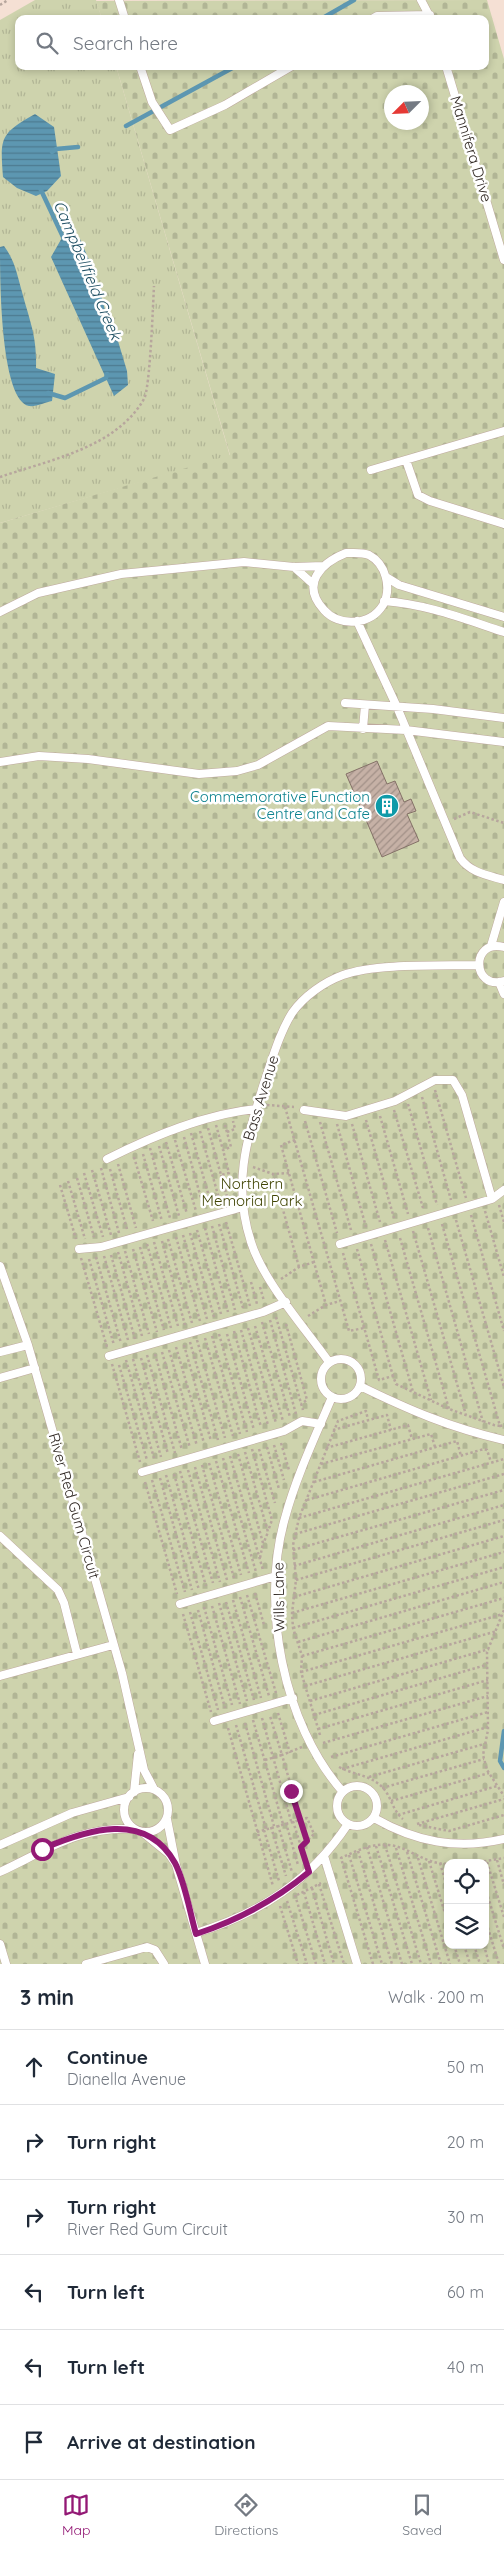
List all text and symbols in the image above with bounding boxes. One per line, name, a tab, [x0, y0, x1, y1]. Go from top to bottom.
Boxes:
search box	[15, 15, 489, 70]
icon: search	[33, 29, 61, 57]
text: Search here	[73, 31, 178, 55]
north arrow	[384, 85, 429, 130]
street label: Mannifera Drive	[446, 93, 497, 204]
water label: Campbellfield Creek	[50, 197, 127, 344]
place label: Commemorative Function Centre and Cafe	[190, 787, 370, 823]
building icon: Commemorative Function Centre and Cafe	[374, 793, 400, 819]
street label: Bass Avenue	[239, 1053, 283, 1143]
park label: Northern Memorial Park	[202, 1174, 303, 1210]
street label: River Red Gum Circuit	[45, 1431, 104, 1581]
street label: Wills Lane	[268, 1562, 289, 1632]
route end	[280, 1780, 303, 1803]
route start	[31, 1838, 54, 1861]
map controls	[444, 1859, 489, 1949]
button: locate	[444, 1859, 489, 1904]
button: layers	[444, 1904, 489, 1949]
text: 3 min	[20, 1984, 74, 2010]
text: Walk · 200 m	[388, 1987, 484, 2007]
text: Continue	[67, 2045, 148, 2069]
icon: ahead	[20, 2053, 48, 2081]
text: 50 m	[447, 2057, 484, 2077]
text: Dianella Avenue	[67, 2069, 186, 2089]
icon: right	[20, 2128, 48, 2156]
text: Turn right	[67, 2130, 156, 2154]
text: 20 m	[447, 2132, 484, 2152]
text: Turn right	[67, 2195, 156, 2219]
icon: right	[20, 2203, 48, 2231]
text: 30 m	[447, 2207, 484, 2227]
text: River Red Gum Circuit	[67, 2219, 228, 2239]
icon: left	[20, 2278, 48, 2306]
text: Turn left	[67, 2280, 145, 2304]
text: 60 m	[447, 2282, 484, 2302]
icon: left	[20, 2353, 48, 2381]
text: Turn left	[67, 2355, 145, 2379]
text: 40 m	[447, 2357, 484, 2377]
icon: arrive	[20, 2428, 48, 2456]
text: Arrive at destination	[67, 2430, 256, 2454]
tab: Map	[62, 2491, 90, 2539]
tab: Directions	[214, 2491, 278, 2539]
tab: Saved	[402, 2491, 442, 2539]

